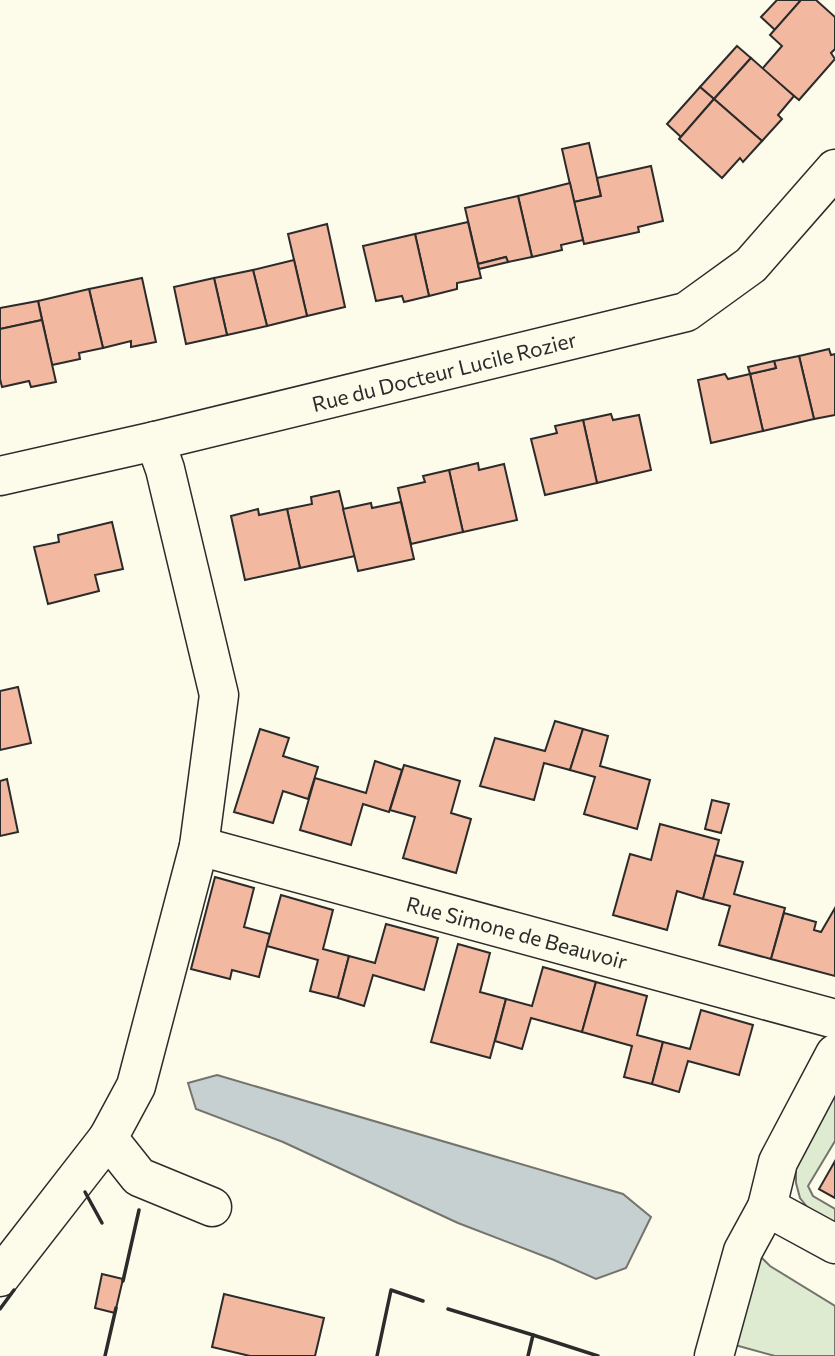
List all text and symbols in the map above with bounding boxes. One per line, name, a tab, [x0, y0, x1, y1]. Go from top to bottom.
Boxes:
street label: Rue du Docteur Lucile Rozier	[309, 326, 579, 416]
street label: Rue Simone de Beauvoir	[404, 890, 630, 974]

